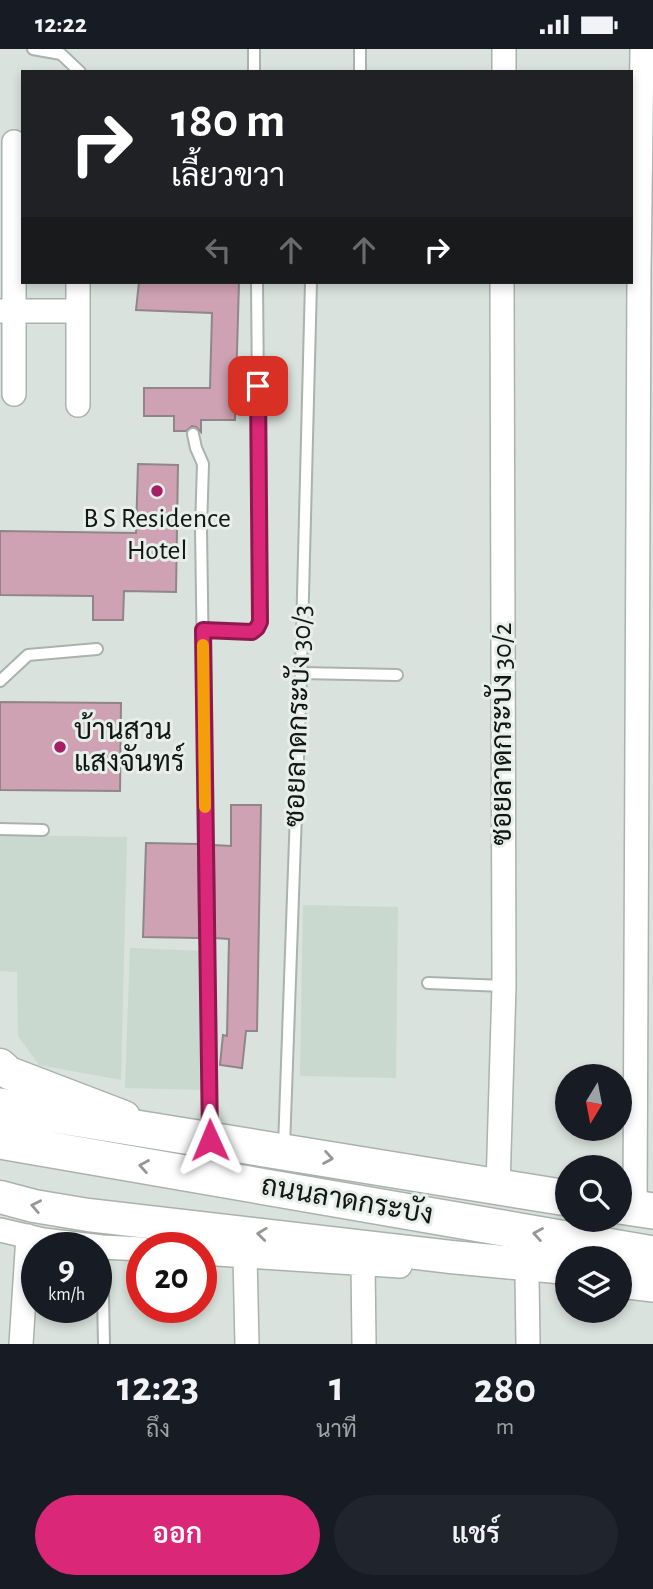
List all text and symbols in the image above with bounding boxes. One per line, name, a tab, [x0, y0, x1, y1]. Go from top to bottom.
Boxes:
text: 12:22	[35, 11, 87, 37]
text: 180 m	[171, 97, 285, 146]
icon: right	[56, 98, 147, 189]
text: เลี้ยวขวา	[171, 160, 285, 192]
icon: left	[199, 231, 237, 269]
icon: ahead	[272, 231, 310, 269]
icon: ahead	[345, 231, 383, 269]
icon: right	[418, 231, 456, 269]
pin	[228, 356, 288, 416]
icon: arrive	[239, 367, 277, 405]
marker: B S Residence Hotel	[149, 483, 165, 499]
place label: B S Residence Hotel	[83, 505, 231, 565]
street label: ซอยลาดกระบัง 30/3	[275, 604, 317, 827]
street label: ซอยลาดกระบัง 30/2	[483, 622, 517, 846]
place label: บ้านสวน แสงจันทร์	[74, 711, 185, 777]
marker: บ้านสวน แสงจันทร์	[52, 739, 68, 755]
north arrow	[555, 1064, 632, 1141]
map controls	[555, 1064, 632, 1323]
position arrow	[173, 1103, 247, 1177]
one-way arrow	[322, 1150, 334, 1165]
button: search	[555, 1155, 632, 1232]
one-way arrow	[138, 1159, 150, 1174]
street label: ถนนลาดกระบัง	[259, 1166, 436, 1230]
one-way arrow	[30, 1199, 42, 1214]
one-way arrow	[256, 1227, 268, 1242]
one-way arrow	[532, 1227, 543, 1242]
speed limit sign: 20	[126, 1232, 217, 1323]
button: layers	[555, 1246, 632, 1323]
text: 9	[58, 1251, 75, 1286]
text: km/h	[48, 1286, 85, 1304]
text: 12:23	[117, 1366, 199, 1408]
text: 1	[329, 1366, 344, 1408]
text: 280	[474, 1368, 536, 1410]
text: m	[496, 1416, 514, 1439]
text: ถึง	[146, 1419, 170, 1442]
text: นาที	[316, 1419, 357, 1442]
button: ออก	[35, 1495, 320, 1575]
button: แชร์	[334, 1495, 618, 1575]

